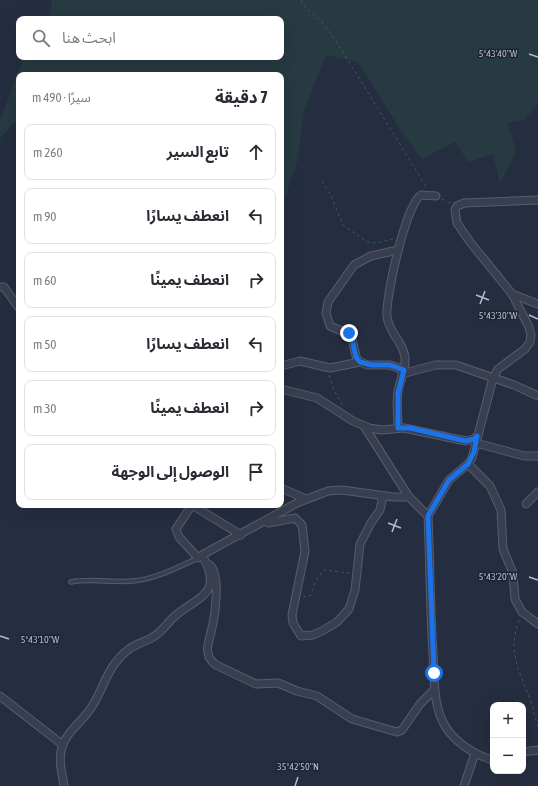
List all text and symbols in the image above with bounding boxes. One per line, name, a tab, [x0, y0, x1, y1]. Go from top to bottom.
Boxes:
search box	[16, 16, 284, 60]
icon: search	[30, 27, 52, 49]
text: ابحث هنا	[62, 29, 116, 46]
text: 5°43'40"W	[479, 48, 518, 59]
text: 7 دقيقة	[215, 87, 268, 107]
text: سيرًا · 490 m	[32, 90, 91, 105]
icon: ahead	[245, 141, 267, 163]
text: تابع السير	[167, 143, 229, 160]
text: 260 m	[33, 145, 63, 160]
icon: left	[245, 205, 267, 227]
text: انعطف يسارًا	[146, 207, 229, 224]
text: 90 m	[33, 209, 56, 224]
icon: right	[245, 269, 267, 291]
text: انعطف يمينًا	[150, 271, 229, 288]
text: 60 m	[33, 273, 56, 288]
text: 5°43'30"W	[479, 310, 518, 321]
route end	[340, 324, 358, 342]
icon: left	[245, 333, 267, 355]
text: انعطف يسارًا	[146, 335, 229, 352]
text: 50 m	[33, 337, 56, 352]
icon: right	[245, 397, 267, 419]
text: انعطف يمينًا	[150, 399, 229, 416]
text: 30 m	[33, 401, 56, 416]
icon: arrive	[245, 461, 267, 483]
text: الوصول إلى الوجهة	[112, 463, 229, 480]
text: 5°43'20"W	[479, 571, 518, 582]
text: 5°43'10"W	[21, 634, 60, 645]
route start	[425, 664, 443, 682]
map controls	[490, 702, 526, 774]
button: +	[490, 702, 526, 738]
button: −	[490, 738, 526, 774]
text: 35°42'50"N	[277, 761, 319, 772]

